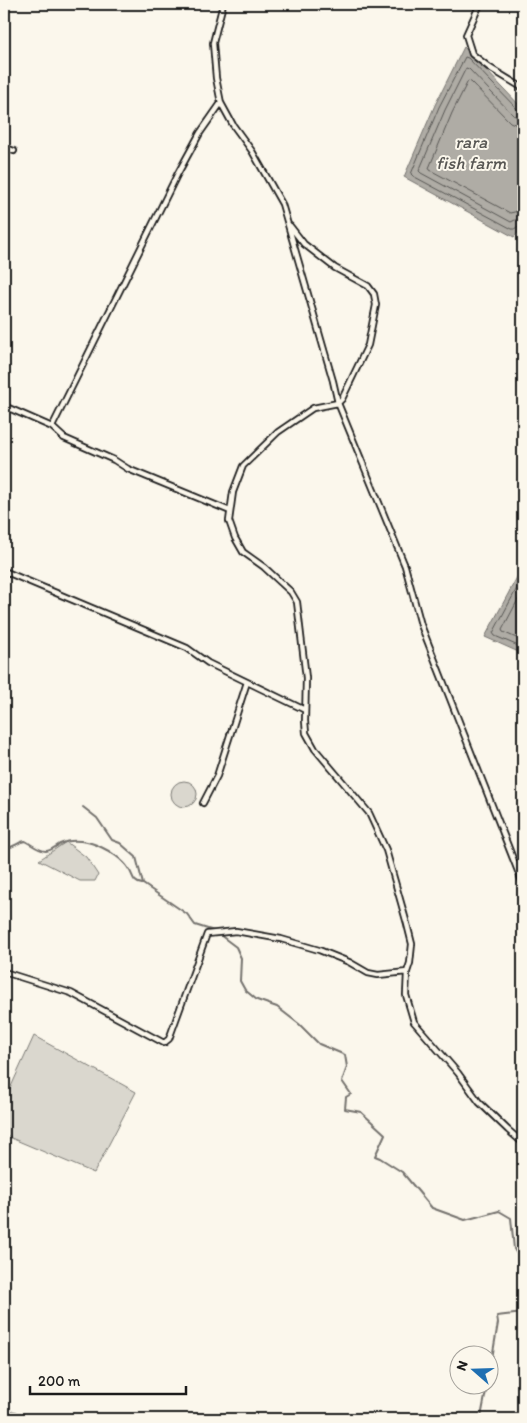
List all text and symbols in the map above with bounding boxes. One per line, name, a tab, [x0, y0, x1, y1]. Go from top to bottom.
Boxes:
water label: rara fish farm	[436, 131, 507, 174]
north arrow	[450, 1346, 500, 1396]
text: N	[453, 1358, 472, 1373]
scale bar	[30, 1363, 186, 1395]
text: 200 m	[38, 1372, 81, 1390]

